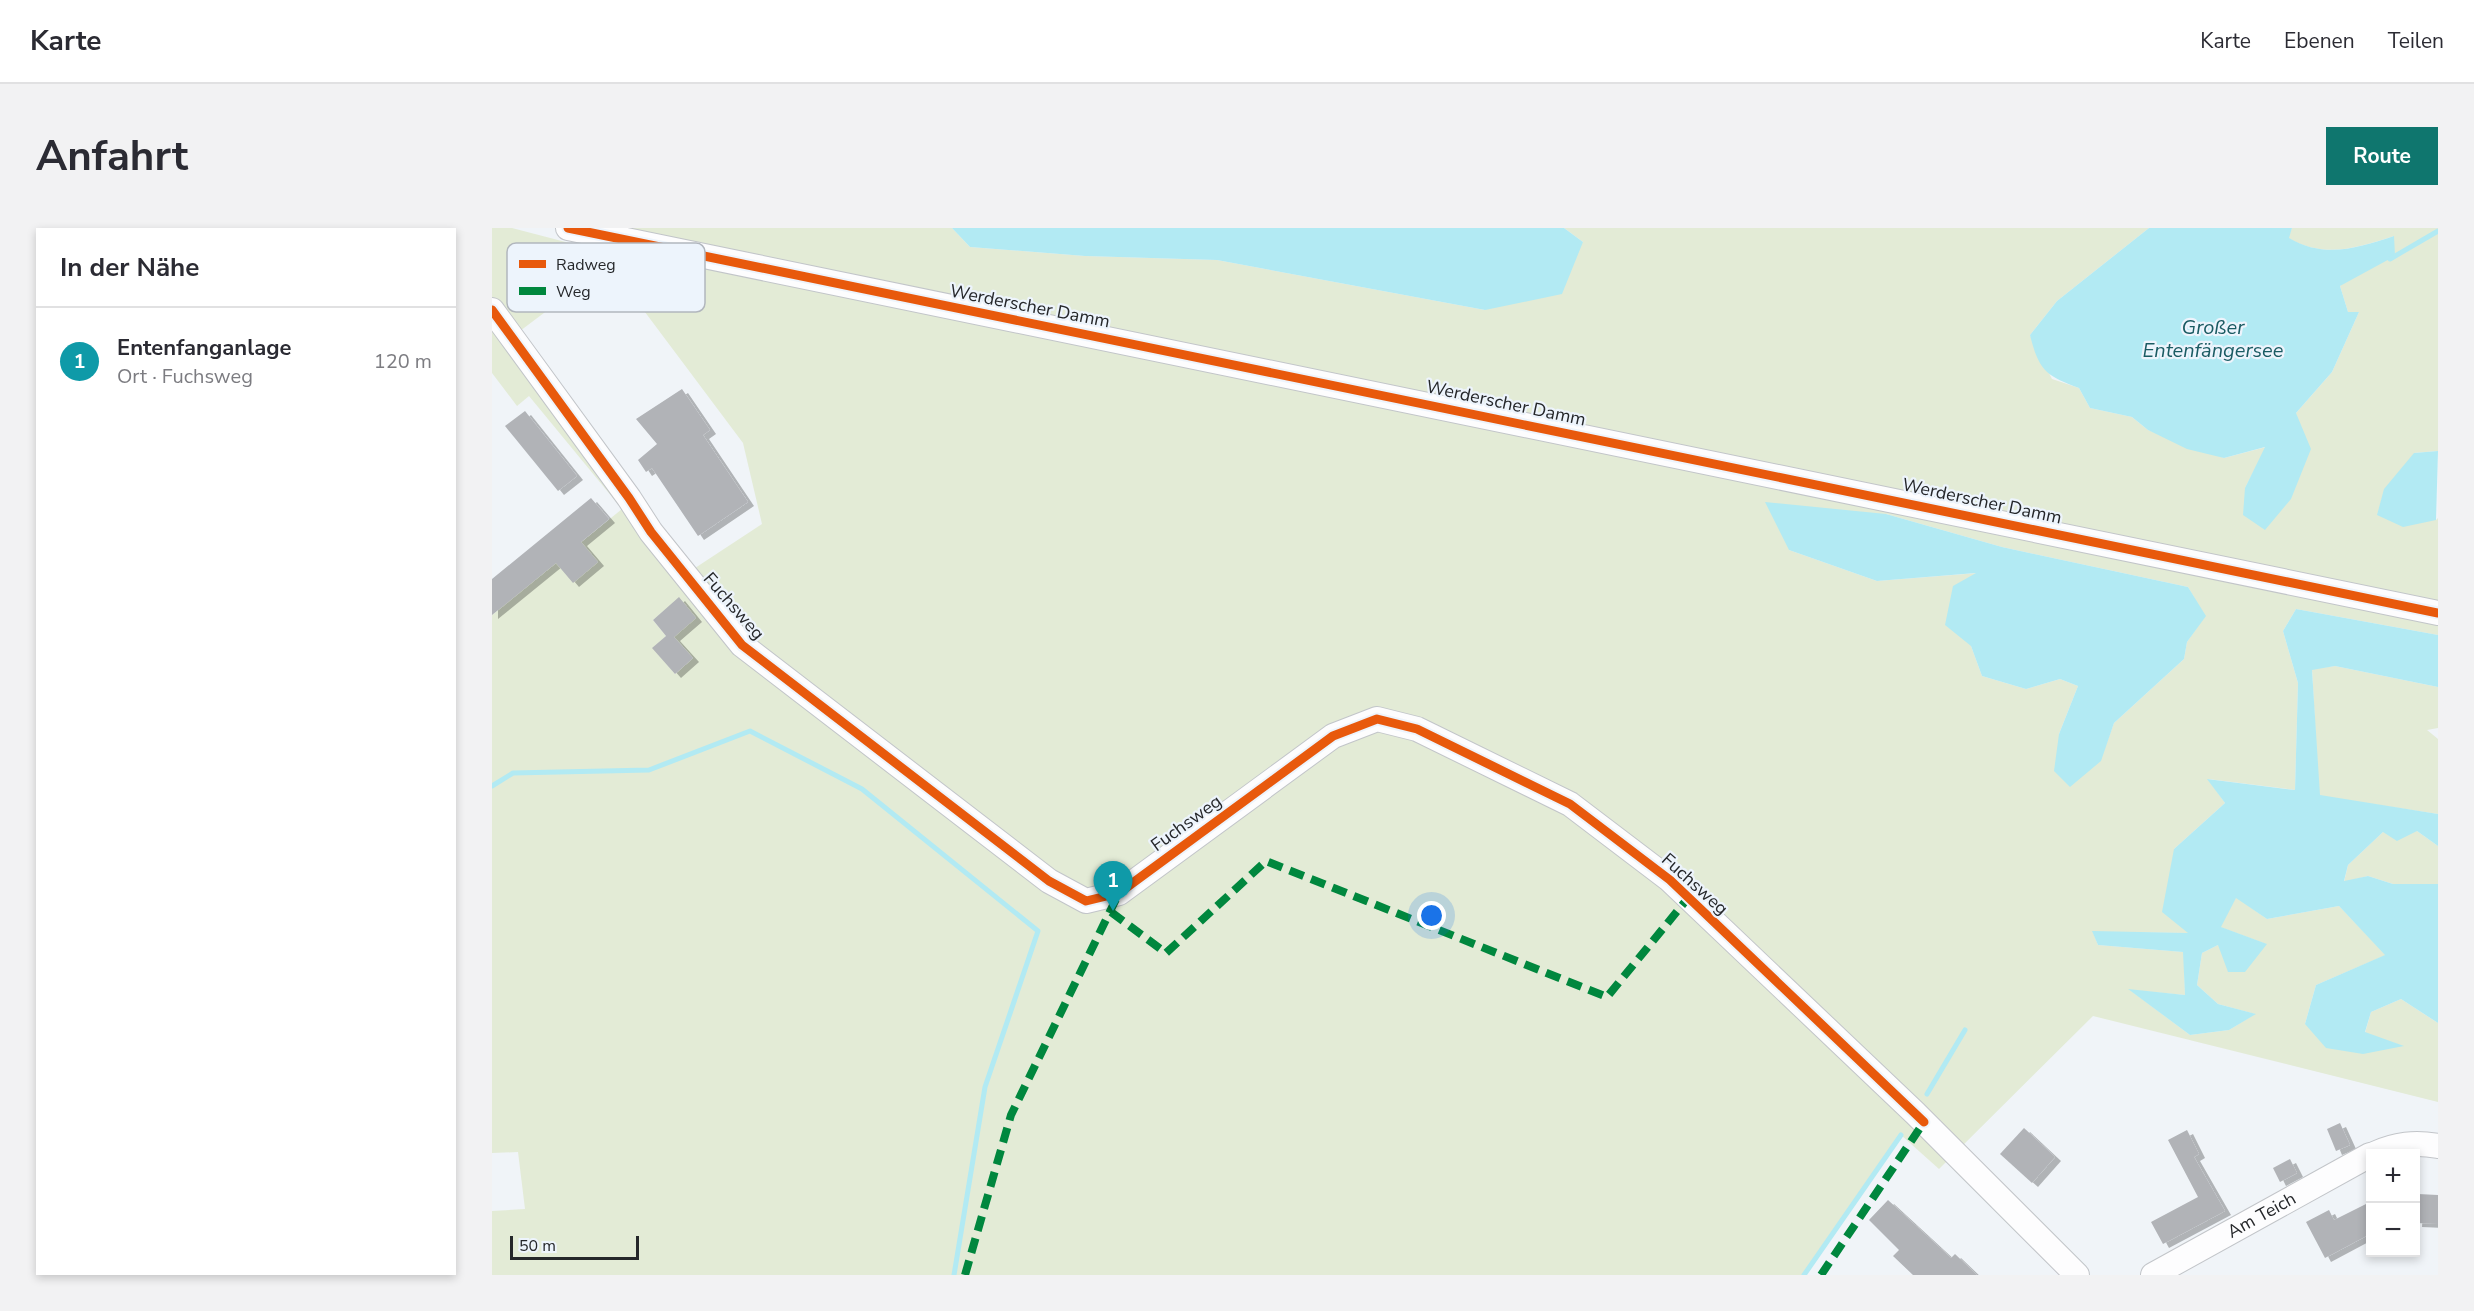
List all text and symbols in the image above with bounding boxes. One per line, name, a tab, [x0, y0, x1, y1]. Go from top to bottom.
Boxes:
text: Karte	[30, 22, 101, 60]
text: Karte	[2200, 27, 2251, 55]
text: Ebenen	[2284, 27, 2355, 55]
text: Teilen	[2388, 27, 2444, 55]
button: Route	[2326, 127, 2438, 185]
text: Anfahrt	[36, 128, 188, 185]
legend	[507, 243, 705, 312]
text: In der Nähe	[60, 250, 199, 285]
text: Radweg	[556, 254, 616, 276]
street label: Werderscher Damm	[948, 279, 1112, 333]
text: Weg	[556, 281, 591, 303]
water label: Großer Entenfängersee	[2143, 314, 2284, 364]
text: Entenfanganlage	[117, 333, 291, 363]
text: 1	[74, 348, 86, 375]
text: 120 m	[374, 348, 432, 375]
text: Ort · Fuchsweg	[117, 363, 253, 390]
street label: Werderscher Damm	[1424, 374, 1588, 432]
street label: Werderscher Damm	[1900, 472, 2064, 530]
street label: Fuchsweg	[698, 567, 770, 645]
street label: Fuchsweg	[1146, 789, 1226, 857]
street label: Fuchsweg	[1657, 848, 1733, 920]
pin: 1	[1094, 862, 1132, 911]
your location	[1417, 901, 1446, 930]
map controls	[2366, 1149, 2420, 1257]
button: +	[2366, 1149, 2420, 1203]
street label: Am Teich	[2223, 1186, 2300, 1244]
button: −	[2366, 1203, 2420, 1257]
scale bar	[510, 1233, 639, 1260]
text: 50 m	[519, 1235, 556, 1257]

